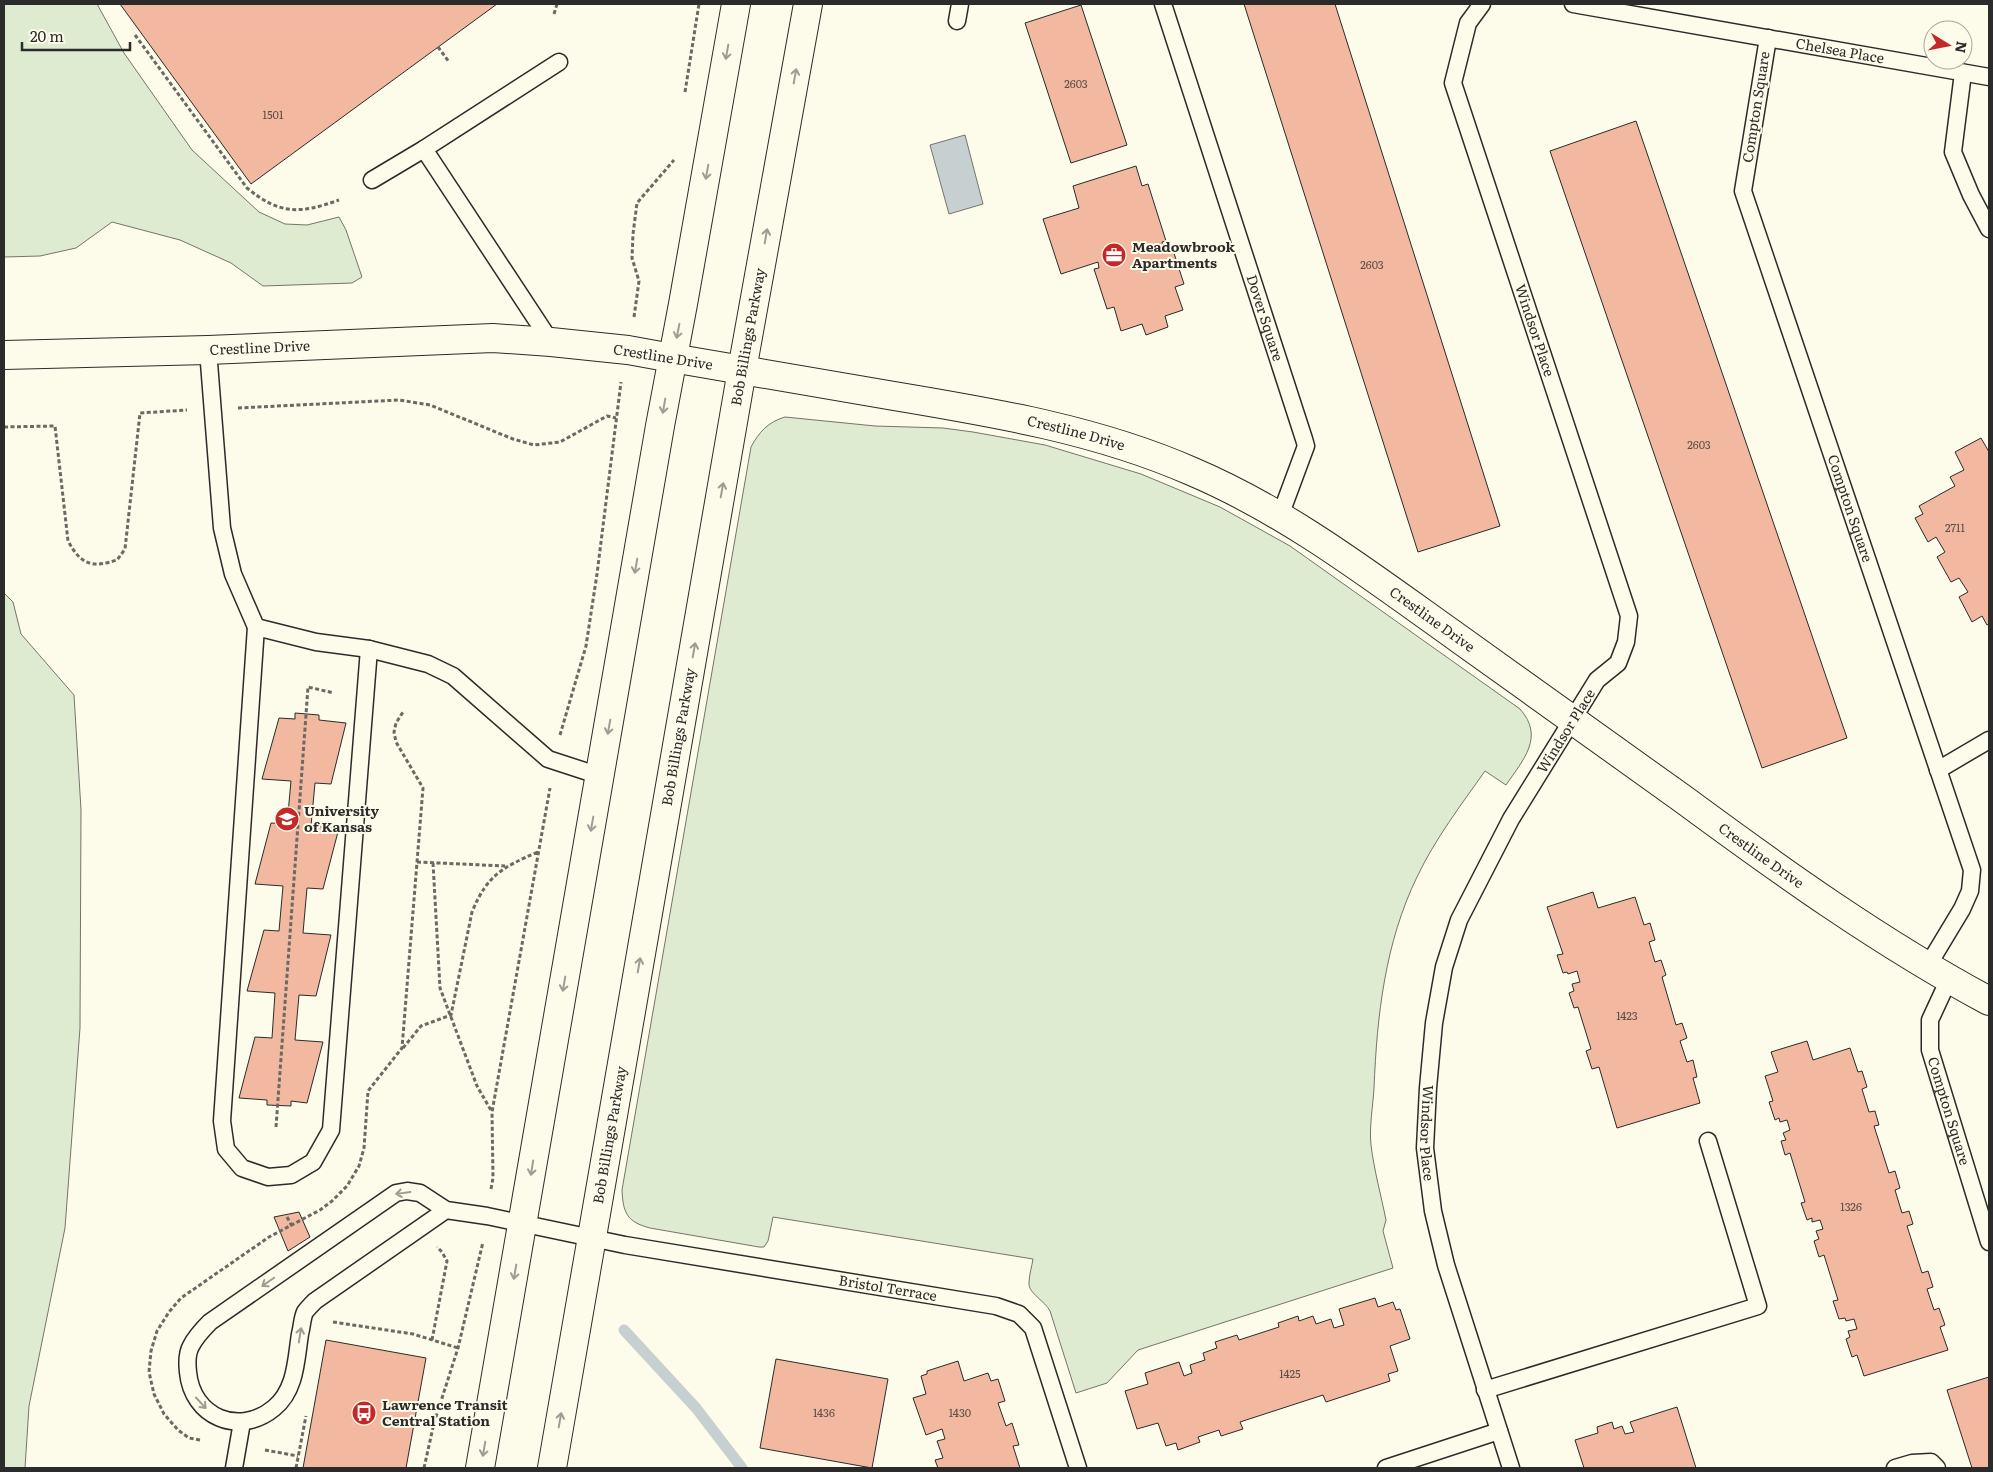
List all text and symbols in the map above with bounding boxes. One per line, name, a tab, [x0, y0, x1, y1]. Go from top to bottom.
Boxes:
scale bar	[22, 20, 130, 52]
north arrow	[1923, 20, 1973, 70]
text: 20 m	[30, 24, 64, 47]
street label: Chelsea Place	[1794, 32, 1886, 67]
text: N	[1951, 40, 1973, 55]
one-way arrow	[722, 43, 732, 59]
street label: Compton Square	[1736, 50, 1774, 164]
one-way arrow	[790, 68, 800, 84]
house number: 2603	[1064, 75, 1088, 91]
house number: 1501	[263, 106, 284, 122]
one-way arrow	[701, 163, 711, 179]
one-way arrow	[761, 228, 771, 244]
place label: Meadowbrook Apartments	[1132, 236, 1236, 272]
office icon: Meadowbrook Apartments	[1101, 242, 1127, 268]
house number: 2603	[1360, 256, 1384, 272]
street label: Bob Billings Parkway	[725, 265, 769, 407]
street label: Dover Square	[1242, 272, 1289, 363]
street label: Windsor Place	[1511, 281, 1560, 379]
one-way arrow	[673, 323, 682, 339]
street label: Crestline Drive	[209, 335, 311, 359]
street label: Crestline Drive	[612, 338, 714, 374]
one-way arrow	[658, 398, 668, 414]
street label: Crestline Drive	[1025, 410, 1128, 455]
house number: 2603	[1687, 436, 1711, 452]
street label: Compton Square	[1824, 452, 1878, 564]
one-way arrow	[717, 482, 727, 498]
house number: 2711	[1945, 519, 1966, 535]
one-way arrow	[630, 558, 640, 574]
street label: Crestline Drive	[1386, 581, 1479, 656]
one-way arrow	[689, 643, 699, 659]
street label: Bob Billings Parkway	[656, 665, 699, 807]
street label: Windsor Place	[1531, 684, 1599, 776]
one-way arrow	[603, 718, 613, 734]
place label: University of Kansas	[304, 800, 380, 836]
school or university icon: University of Kansas	[274, 806, 300, 832]
one-way arrow	[586, 815, 596, 831]
street label: Crestline Drive	[1715, 817, 1808, 892]
one-way arrow	[634, 958, 644, 974]
one-way arrow	[558, 975, 568, 991]
house number: 1423	[1616, 1007, 1638, 1023]
street label: Compton Square	[1924, 1054, 1976, 1167]
street label: Bob Billings Parkway	[587, 1063, 631, 1205]
street label: Windsor Place	[1416, 1085, 1440, 1182]
one-way arrow	[527, 1159, 537, 1175]
one-way arrow	[395, 1188, 411, 1198]
house number: 1326	[1840, 1198, 1862, 1214]
one-way arrow	[509, 1263, 519, 1279]
street label: Bristol Terrace	[837, 1269, 939, 1305]
one-way arrow	[261, 1277, 275, 1287]
one-way arrow	[296, 1328, 306, 1344]
house number: 1425	[1279, 1365, 1301, 1381]
place label: Lawrence Transit Central Station	[382, 1394, 508, 1430]
one-way arrow	[195, 1396, 207, 1409]
bus stop icon: Lawrence Transit Central Station	[351, 1400, 377, 1426]
house number: 1436	[813, 1404, 835, 1420]
house number: 1430	[949, 1404, 971, 1420]
one-way arrow	[556, 1413, 566, 1429]
one-way arrow	[478, 1441, 488, 1457]

